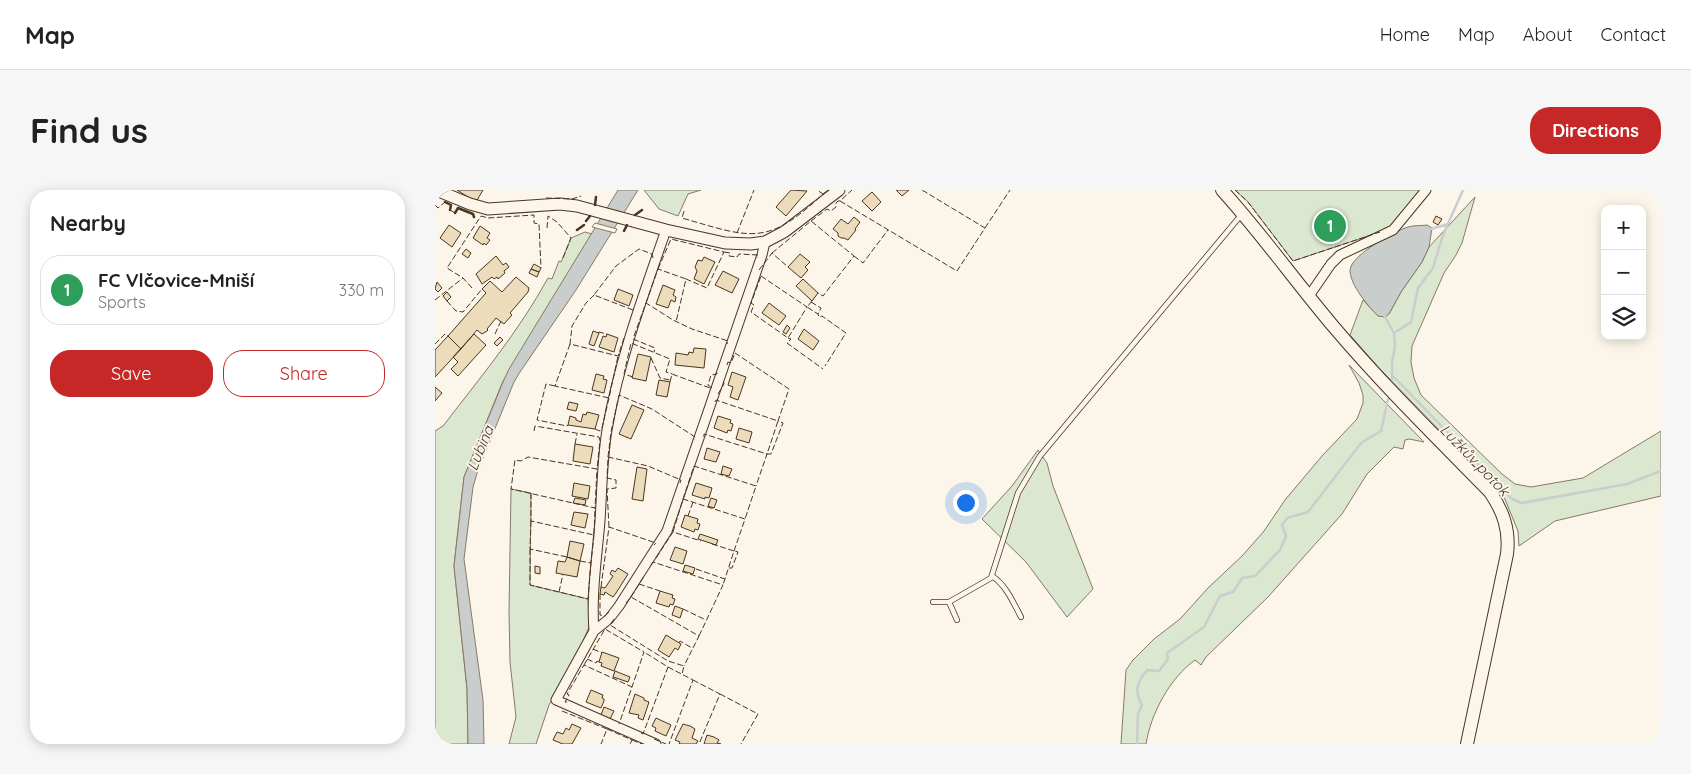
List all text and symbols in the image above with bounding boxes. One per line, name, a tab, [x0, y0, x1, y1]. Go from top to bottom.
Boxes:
text: Map	[25, 20, 75, 50]
text: Home	[1380, 23, 1430, 46]
text: Map	[1458, 23, 1495, 46]
text: About	[1523, 23, 1573, 46]
text: Contact	[1601, 23, 1666, 46]
button: Directions	[1530, 107, 1661, 154]
text: Find us	[30, 108, 148, 152]
map controls	[1601, 205, 1646, 340]
button: +	[1601, 205, 1646, 250]
pin: 1	[1314, 207, 1346, 245]
text: Nearby	[50, 210, 126, 236]
button: −	[1601, 250, 1646, 295]
text: FC Vlčovice-Mniší	[98, 268, 254, 292]
text: 1	[64, 280, 70, 300]
text: 330 m	[339, 280, 384, 300]
text: Sports	[98, 292, 146, 312]
button: layers	[1601, 295, 1646, 340]
button: Save	[50, 350, 213, 397]
button: Share	[223, 350, 385, 397]
water label: Lužkův potok	[1436, 420, 1515, 501]
water label: Lubina	[462, 422, 498, 473]
your location	[953, 490, 979, 516]

